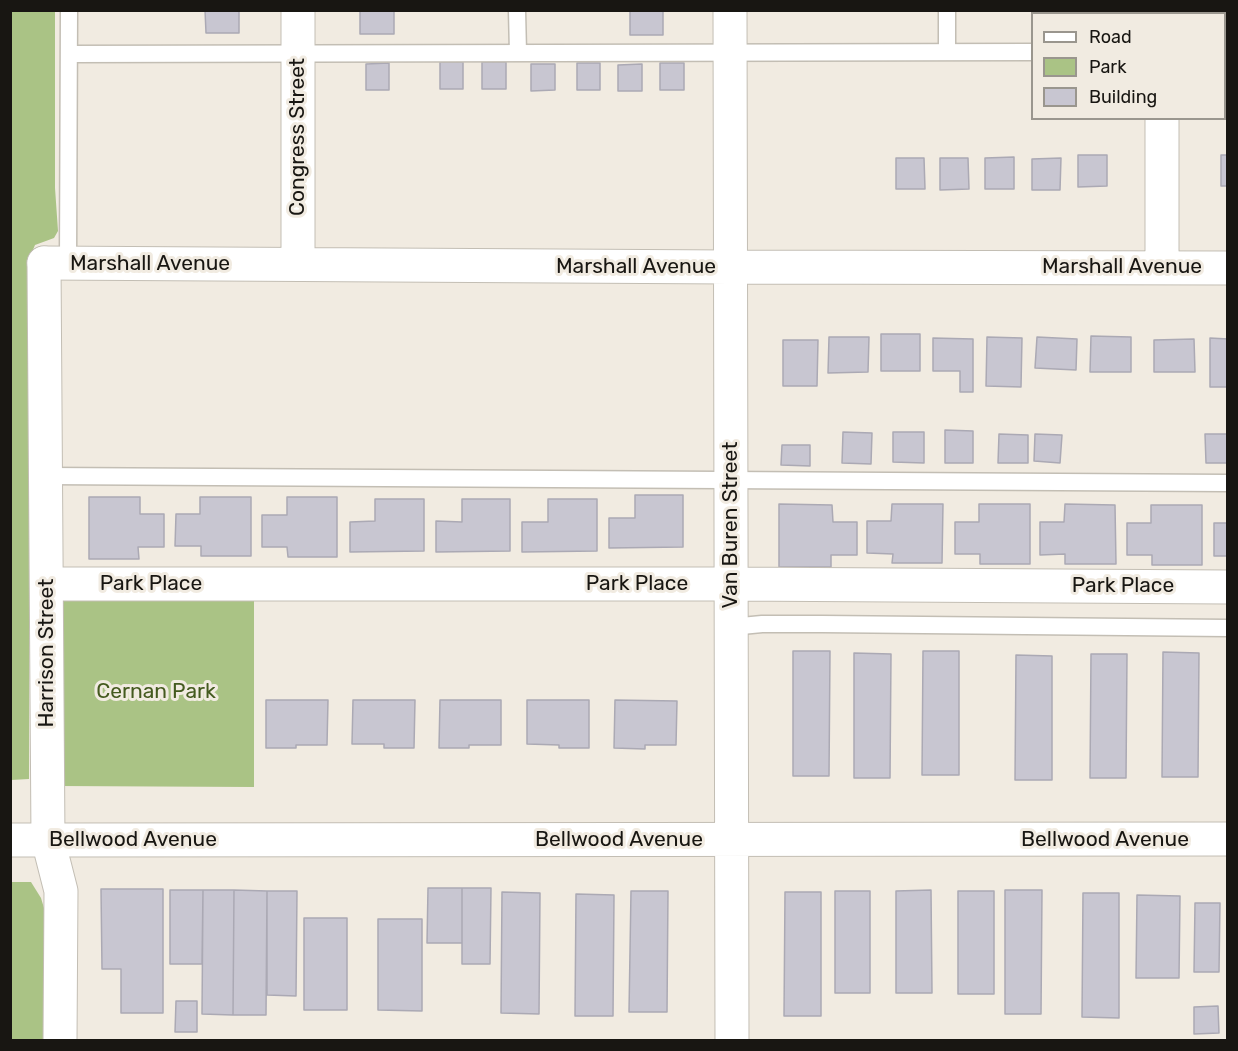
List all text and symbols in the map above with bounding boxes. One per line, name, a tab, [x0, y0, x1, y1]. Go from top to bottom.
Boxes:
legend	[1031, 12, 1226, 120]
text: Road	[1089, 26, 1132, 48]
text: Park	[1089, 56, 1126, 78]
street label: Congress Street	[285, 58, 311, 216]
text: Building	[1089, 86, 1157, 108]
street label: Marshall Avenue	[70, 251, 230, 277]
street label: Marshall Avenue	[556, 254, 716, 280]
street label: Marshall Avenue	[1042, 254, 1202, 280]
street label: Van Buren Street	[718, 442, 744, 608]
street label: Park Place	[100, 571, 202, 597]
street label: Park Place	[586, 571, 688, 597]
street label: Park Place	[1072, 573, 1174, 599]
street label: Harrison Street	[34, 579, 60, 727]
park label: Cernan Park	[96, 679, 216, 705]
street label: Bellwood Avenue	[49, 827, 217, 853]
street label: Bellwood Avenue	[535, 827, 703, 853]
street label: Bellwood Avenue	[1021, 827, 1189, 853]

